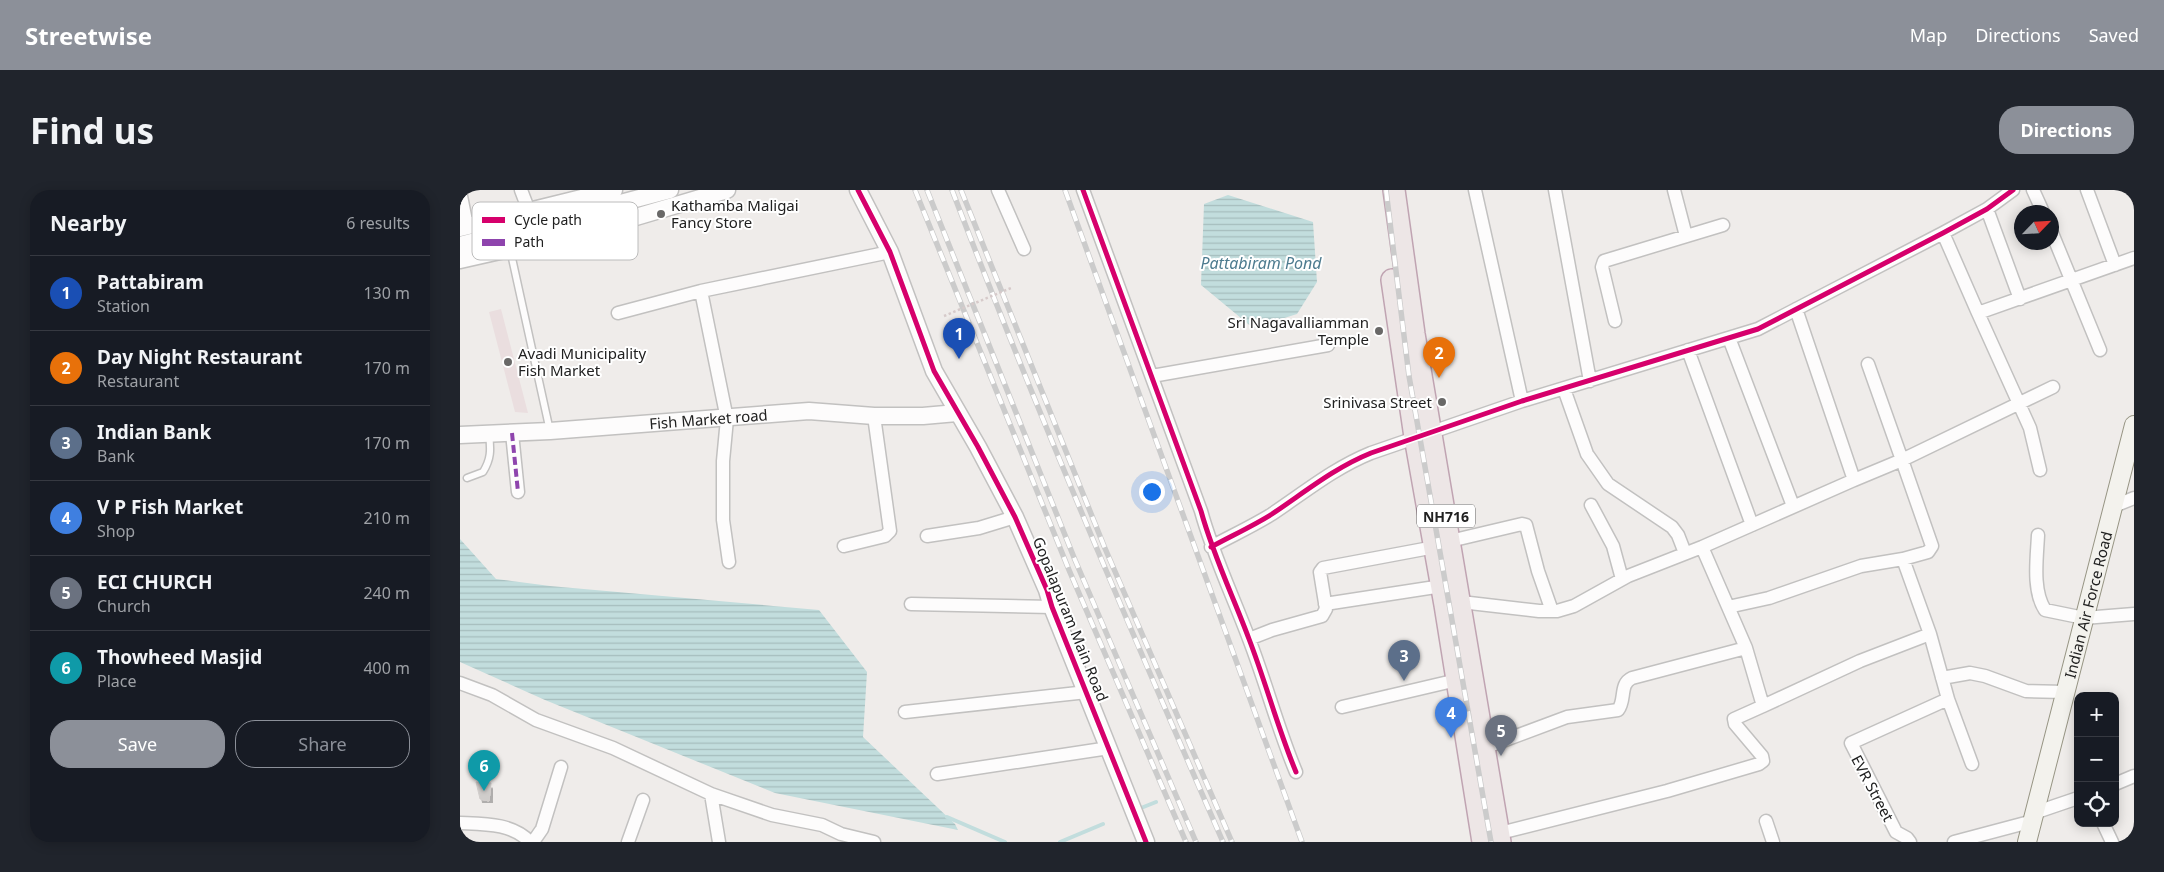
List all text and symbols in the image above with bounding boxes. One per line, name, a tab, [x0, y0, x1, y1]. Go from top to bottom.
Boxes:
text: Streetwise	[25, 19, 152, 52]
text: Map	[1910, 23, 1947, 47]
text: Directions	[1975, 23, 2061, 47]
text: Saved	[2089, 23, 2139, 47]
button: Directions	[1999, 106, 2134, 154]
text: Find us	[30, 107, 154, 154]
place label: Kathamba Maligai Fancy Store	[671, 195, 799, 232]
legend	[472, 202, 638, 260]
north arrow	[2014, 205, 2059, 250]
marker: Kathamba Maligai Fancy Store	[655, 208, 667, 220]
text: Nearby	[50, 209, 126, 237]
text: Cycle path	[514, 210, 582, 229]
text: 6 results	[346, 212, 410, 234]
text: Path	[514, 232, 544, 251]
water label: Pattabiram Pond	[1200, 252, 1322, 274]
text: Pattabiram	[97, 269, 204, 295]
text: 1	[61, 282, 71, 304]
text: 130 m	[363, 282, 410, 304]
text: Station	[97, 295, 150, 317]
place label: Sri Nagavalliamman Temple	[1228, 312, 1369, 349]
pin: 1	[943, 318, 975, 359]
marker: Sri Nagavalliamman Temple	[1373, 325, 1385, 337]
pin: 2	[1423, 337, 1455, 378]
place label: Avadi Municipality Fish Market	[518, 343, 646, 380]
text: Day Night Restaurant	[97, 344, 302, 370]
marker: Avadi Municipality Fish Market	[502, 356, 514, 368]
text: 2	[61, 357, 71, 379]
text: 170 m	[363, 357, 410, 379]
text: Restaurant	[97, 370, 179, 392]
place label: Srinivasa Street	[1323, 392, 1433, 412]
marker: Srinivasa Street	[1436, 396, 1448, 408]
street label: Fish Market road	[648, 404, 768, 433]
text: Indian Bank	[97, 419, 211, 445]
text: 3	[61, 432, 71, 454]
text: 170 m	[363, 432, 410, 454]
text: Bank	[97, 445, 135, 467]
your location	[1139, 479, 1165, 505]
text: V P Fish Market	[97, 494, 243, 520]
road number: NH716	[1417, 504, 1475, 528]
text: 4	[61, 507, 71, 529]
text: 210 m	[363, 507, 410, 529]
text: Shop	[97, 520, 135, 542]
street label: Indian Air Force Road	[2059, 529, 2116, 680]
street label: Gopalapuram Main Road	[1029, 534, 1113, 704]
text: ECI CHURCH	[97, 569, 212, 595]
text: 5	[61, 582, 71, 604]
text: 240 m	[363, 582, 410, 604]
text: Church	[97, 595, 151, 617]
pin: 3	[1388, 640, 1420, 681]
text: Thowheed Masjid	[97, 644, 262, 670]
text: 6	[61, 657, 71, 679]
text: 400 m	[363, 657, 410, 679]
text: Place	[97, 670, 137, 692]
map controls	[2074, 692, 2119, 827]
button: +	[2074, 692, 2119, 737]
pin: 4	[1435, 697, 1467, 738]
pin: 5	[1485, 715, 1517, 756]
button: Save	[50, 720, 225, 768]
button: Share	[235, 720, 410, 768]
button: −	[2074, 737, 2119, 782]
pin: 6	[468, 750, 500, 791]
street label: EVR Street	[1847, 751, 1899, 825]
button: locate	[2074, 782, 2119, 827]

